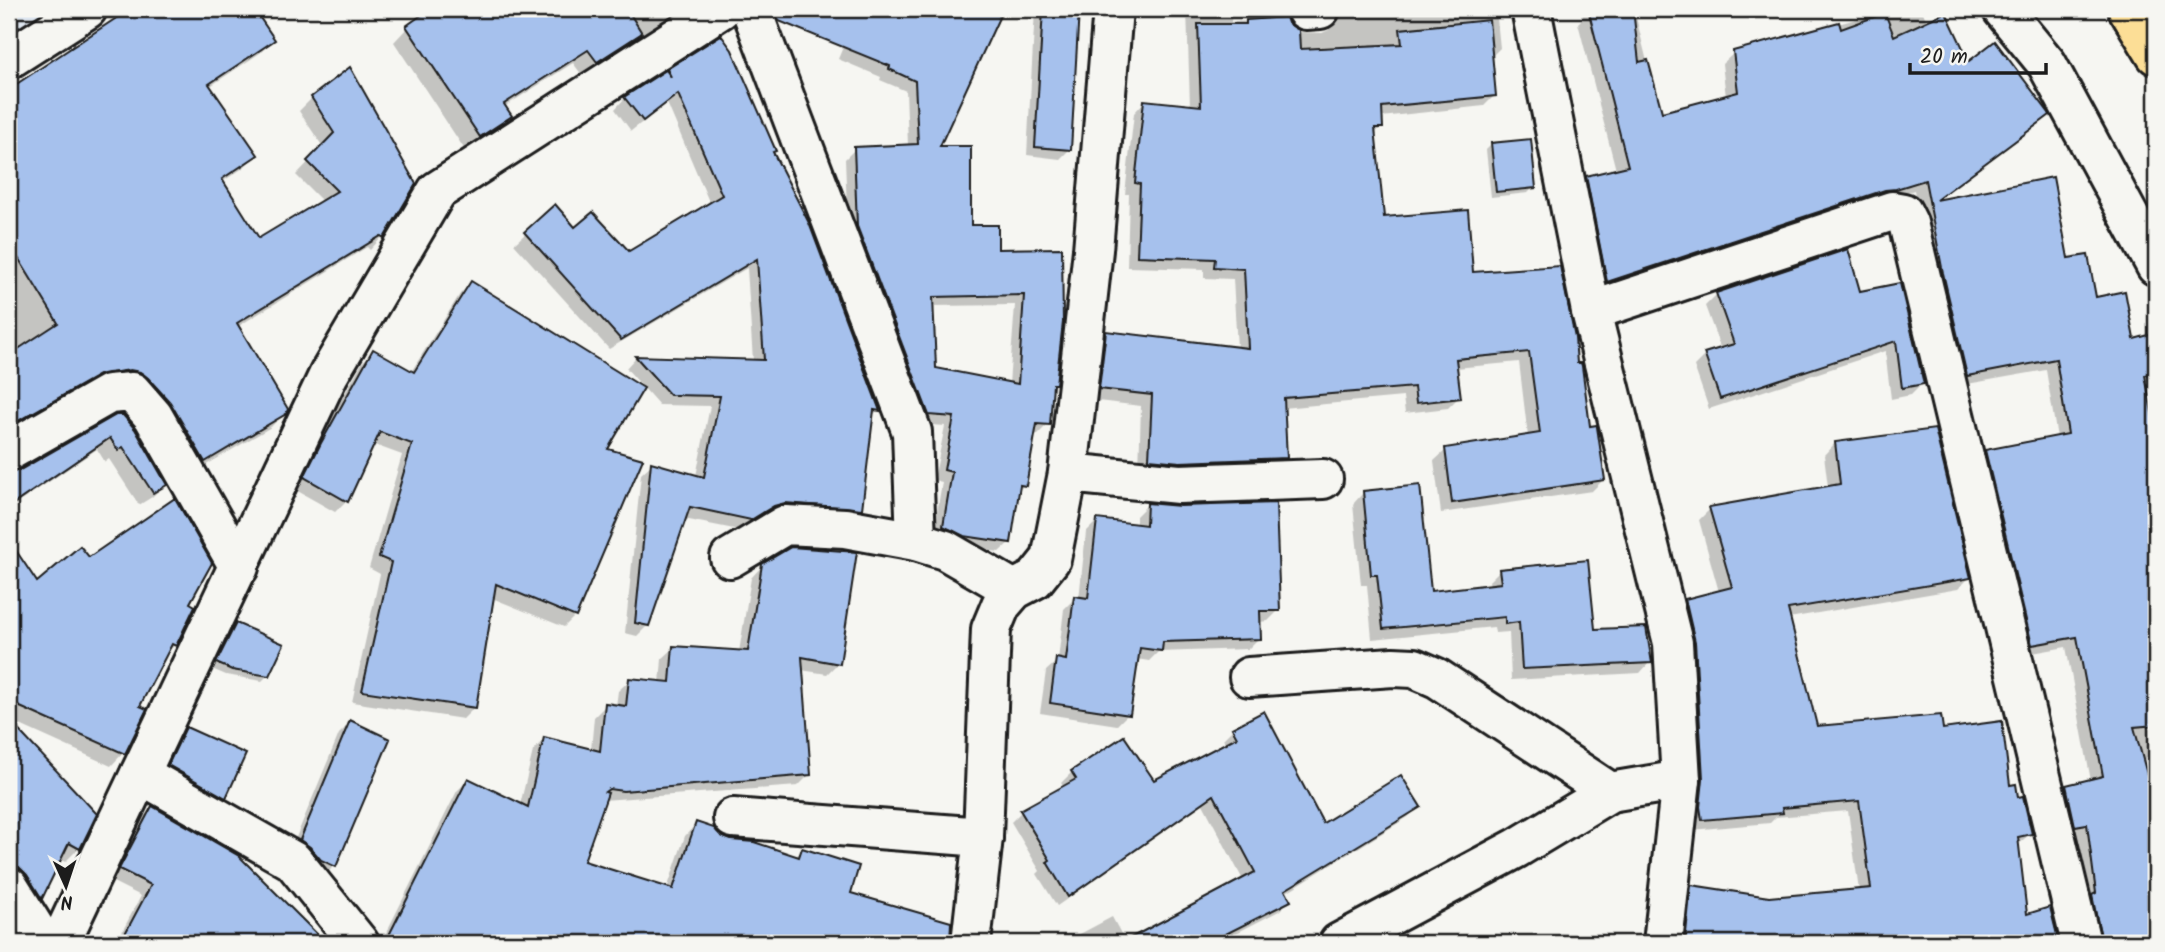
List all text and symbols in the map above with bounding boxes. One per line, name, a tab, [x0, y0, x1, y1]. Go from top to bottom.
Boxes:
scale bar	[1910, 32, 2046, 76]
text: 20 m	[1920, 41, 1968, 74]
north arrow	[32, 850, 102, 920]
text: N	[60, 886, 74, 916]

